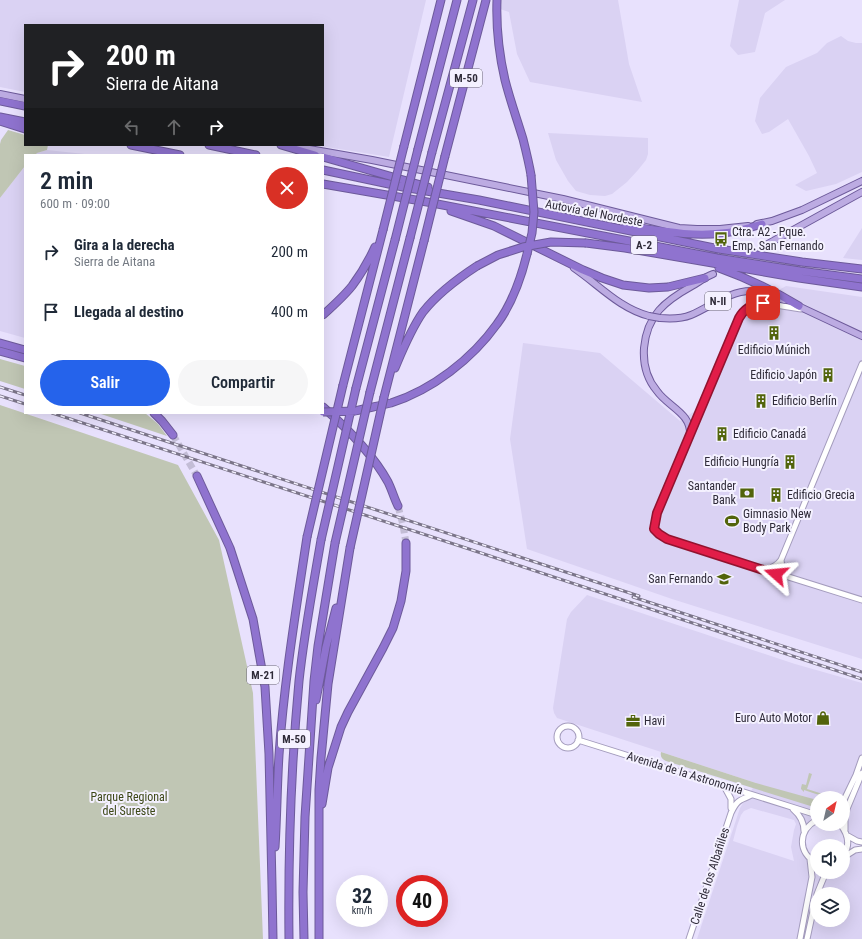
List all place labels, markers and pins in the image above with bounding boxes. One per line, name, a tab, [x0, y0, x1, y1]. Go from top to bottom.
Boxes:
place label: Ctra. A2 - Pque. Emp. San Fernando	[732, 225, 824, 253]
bus stop icon: Ctra. A2 - Pque. Emp. San Fernando	[713, 231, 729, 247]
pin	[746, 286, 780, 320]
building icon: Edificio Múnich	[766, 325, 782, 341]
place label: Edificio Múnich	[738, 343, 810, 357]
building icon: Edificio Japón	[820, 367, 836, 383]
place label: Edificio Japón	[750, 368, 817, 382]
building icon: Edificio Berlín	[753, 393, 769, 409]
place label: Edificio Berlín	[772, 394, 837, 408]
building icon: Edificio Canadá	[714, 426, 730, 442]
place label: Edificio Canadá	[733, 427, 807, 441]
building icon: Edificio Hungría	[782, 454, 798, 470]
place label: Edificio Hungría	[704, 455, 779, 469]
place label: Santander Bank	[688, 479, 737, 507]
bank icon: Santander Bank	[739, 485, 755, 501]
building icon: Edificio Grecia	[768, 487, 784, 503]
place label: Edificio Grecia	[787, 488, 855, 502]
place label: Gimnasio New Body Park	[743, 507, 812, 535]
sports icon: Gimnasio New Body Park	[724, 513, 740, 529]
school or university icon: San Fernando	[716, 571, 732, 587]
place label: San Fernando	[648, 572, 713, 586]
shop icon: Euro Auto Motor	[815, 710, 831, 726]
place label: Euro Auto Motor	[735, 711, 812, 725]
office icon: Havi	[625, 713, 641, 729]
place label: Havi	[644, 714, 665, 728]

